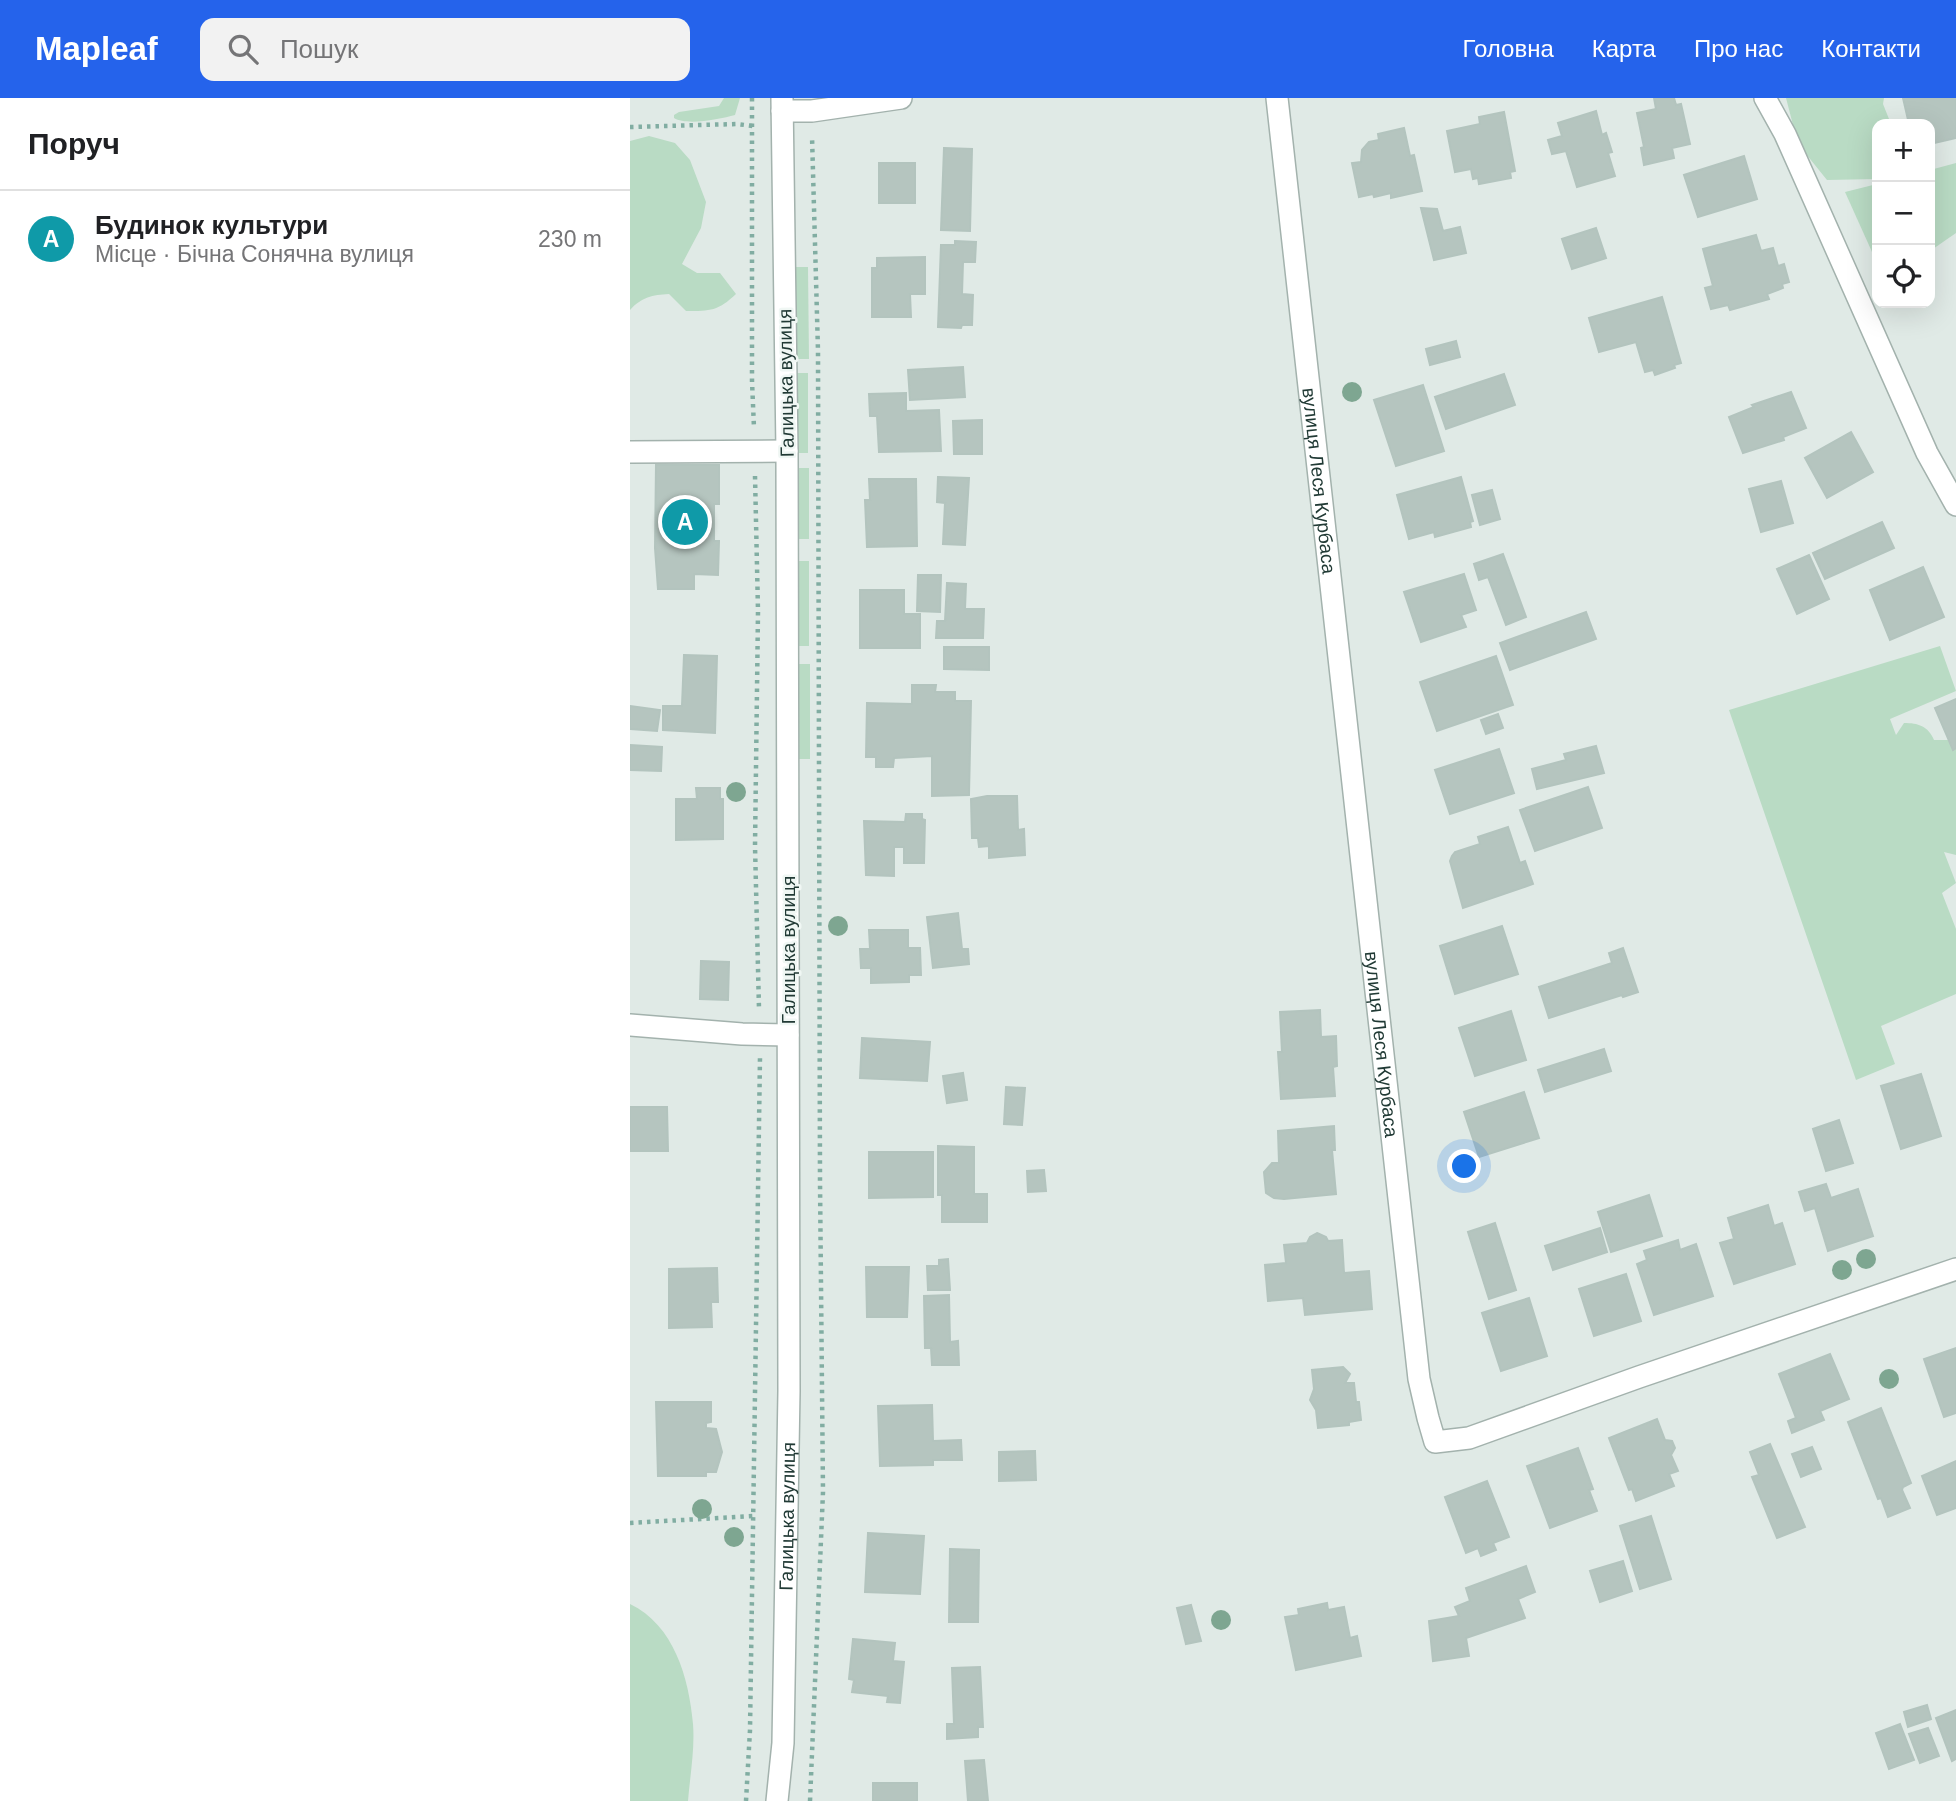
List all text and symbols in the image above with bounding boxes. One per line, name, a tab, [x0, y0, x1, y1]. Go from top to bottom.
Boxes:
search box	[200, 18, 690, 81]
text: Mapleaf	[35, 30, 158, 67]
icon: search	[224, 30, 262, 68]
text: Пошук	[280, 34, 358, 64]
text: Головна	[1463, 35, 1554, 62]
text: Карта	[1592, 35, 1656, 62]
text: Про нас	[1694, 35, 1783, 62]
text: Контакти	[1821, 35, 1921, 62]
map controls	[1872, 119, 1935, 308]
button: +	[1872, 119, 1935, 182]
text: Поруч	[28, 127, 120, 160]
button: −	[1872, 182, 1935, 245]
text: Будинок культури	[95, 210, 328, 240]
text: A	[43, 226, 59, 252]
text: 230 m	[538, 226, 602, 252]
text: Місце · Бічна Сонячна вулиця	[95, 241, 414, 267]
button: locate	[1872, 245, 1935, 308]
street label: Галицька вулиця	[774, 309, 798, 457]
street label: вулиця Леся Курбаса	[1299, 386, 1340, 575]
pin: A	[662, 496, 708, 548]
street label: Галицька вулиця	[778, 876, 799, 1024]
street label: вулиця Леся Курбаса	[1361, 950, 1403, 1139]
your location	[1447, 1149, 1481, 1183]
street label: Галицька вулиця	[775, 1442, 799, 1591]

